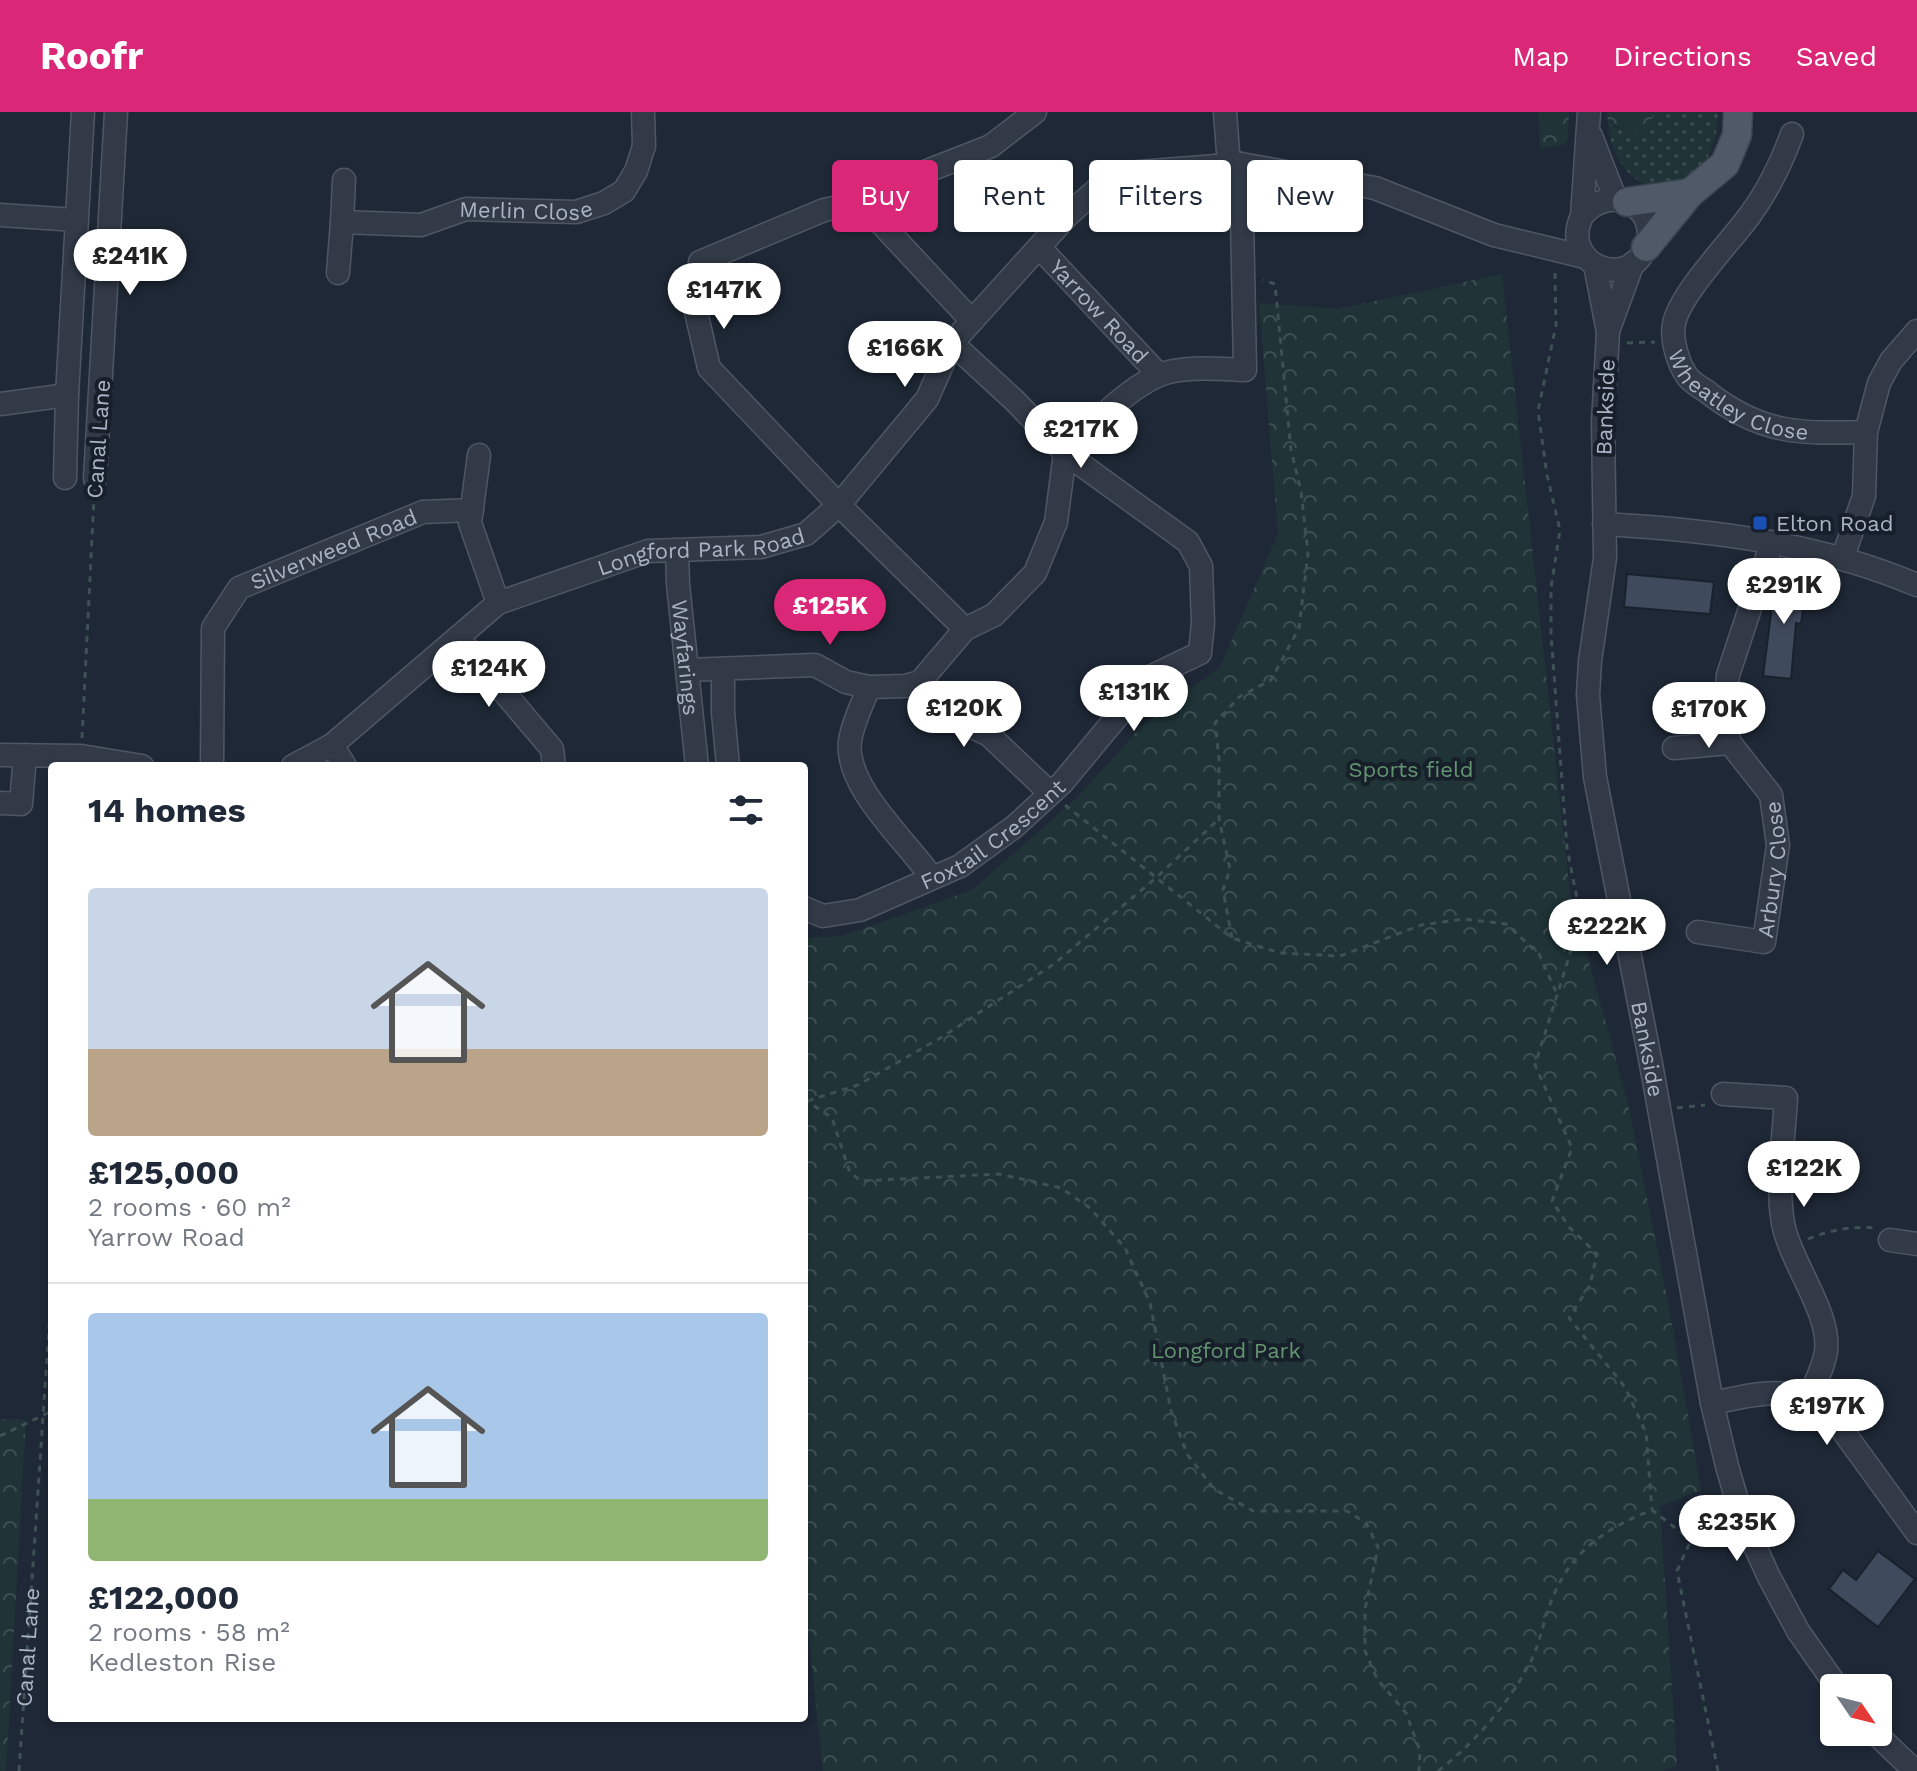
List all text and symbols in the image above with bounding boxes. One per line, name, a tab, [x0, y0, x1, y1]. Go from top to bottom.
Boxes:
text: Roofr	[40, 34, 143, 78]
text: Map	[1512, 40, 1569, 73]
text: Directions	[1613, 40, 1752, 73]
text: Saved	[1796, 40, 1877, 73]
chip: Buy	[832, 160, 938, 232]
chip: Rent	[954, 160, 1073, 232]
chip: Filters	[1089, 160, 1231, 232]
chip: New	[1247, 160, 1363, 232]
street label: Merlin Close	[459, 195, 596, 225]
pin: £241K	[74, 229, 186, 297]
text: £241K	[92, 240, 168, 270]
street label: Yarrow Road	[1044, 255, 1153, 369]
pin: £147K	[668, 263, 780, 331]
text: £147K	[686, 274, 762, 304]
pin: £166K	[849, 321, 961, 389]
text: £166K	[866, 332, 944, 362]
street label: Wheatley Close	[1663, 346, 1810, 445]
street label: Bankside	[1591, 358, 1620, 456]
street label: Canal Lane	[82, 379, 115, 499]
pin: £217K	[1025, 402, 1137, 470]
text: £217K	[1043, 413, 1119, 443]
street label: Silverweed Road	[247, 504, 421, 595]
place label: Elton Road	[1776, 511, 1894, 536]
marker: Elton Road	[1751, 514, 1769, 532]
street label: Longford Park Road	[594, 523, 808, 581]
pin: £291K	[1728, 558, 1840, 626]
text: £291K	[1746, 569, 1822, 599]
pin: £125K	[774, 579, 886, 647]
text: £125K	[792, 590, 868, 620]
street label: Wayfarings	[667, 599, 704, 716]
pin: £124K	[433, 641, 545, 709]
text: £124K	[450, 652, 528, 682]
pin: £131K	[1078, 665, 1190, 733]
text: £131K	[1098, 676, 1170, 706]
pin: £120K	[908, 681, 1020, 749]
pin: £170K	[1653, 682, 1765, 750]
text: £120K	[925, 692, 1003, 722]
text: £170K	[1670, 693, 1748, 723]
park label: Sports field	[1349, 757, 1473, 782]
street label: Foxtail Crescent	[917, 774, 1071, 895]
icon: filters	[724, 788, 768, 832]
text: 14 homes	[88, 790, 246, 830]
street label: Arbury Close	[1753, 800, 1791, 939]
pin: £222K	[1551, 899, 1663, 967]
text: £222K	[1567, 910, 1647, 940]
icon: home	[356, 940, 500, 1084]
street label: Bankside	[1626, 999, 1669, 1099]
pin: £122K	[1748, 1141, 1860, 1209]
text: £125,000	[88, 1152, 239, 1192]
text: £122K	[1766, 1152, 1842, 1182]
text: 2 rooms · 60 m²	[88, 1192, 291, 1222]
text: Yarrow Road	[88, 1222, 245, 1252]
park label: Longford Park	[1151, 1338, 1301, 1363]
icon: home	[356, 1365, 500, 1509]
pin: £197K	[1771, 1379, 1883, 1447]
text: £197K	[1789, 1390, 1865, 1420]
pin: £235K	[1681, 1495, 1793, 1563]
text: £235K	[1697, 1506, 1777, 1536]
text: £122,000	[88, 1577, 240, 1617]
street label: Canal Lane	[11, 1587, 44, 1708]
text: 2 rooms · 58 m²	[88, 1617, 290, 1647]
text: Kedleston Rise	[88, 1647, 276, 1677]
north arrow	[1820, 1674, 1892, 1746]
map controls	[1820, 1674, 1892, 1746]

